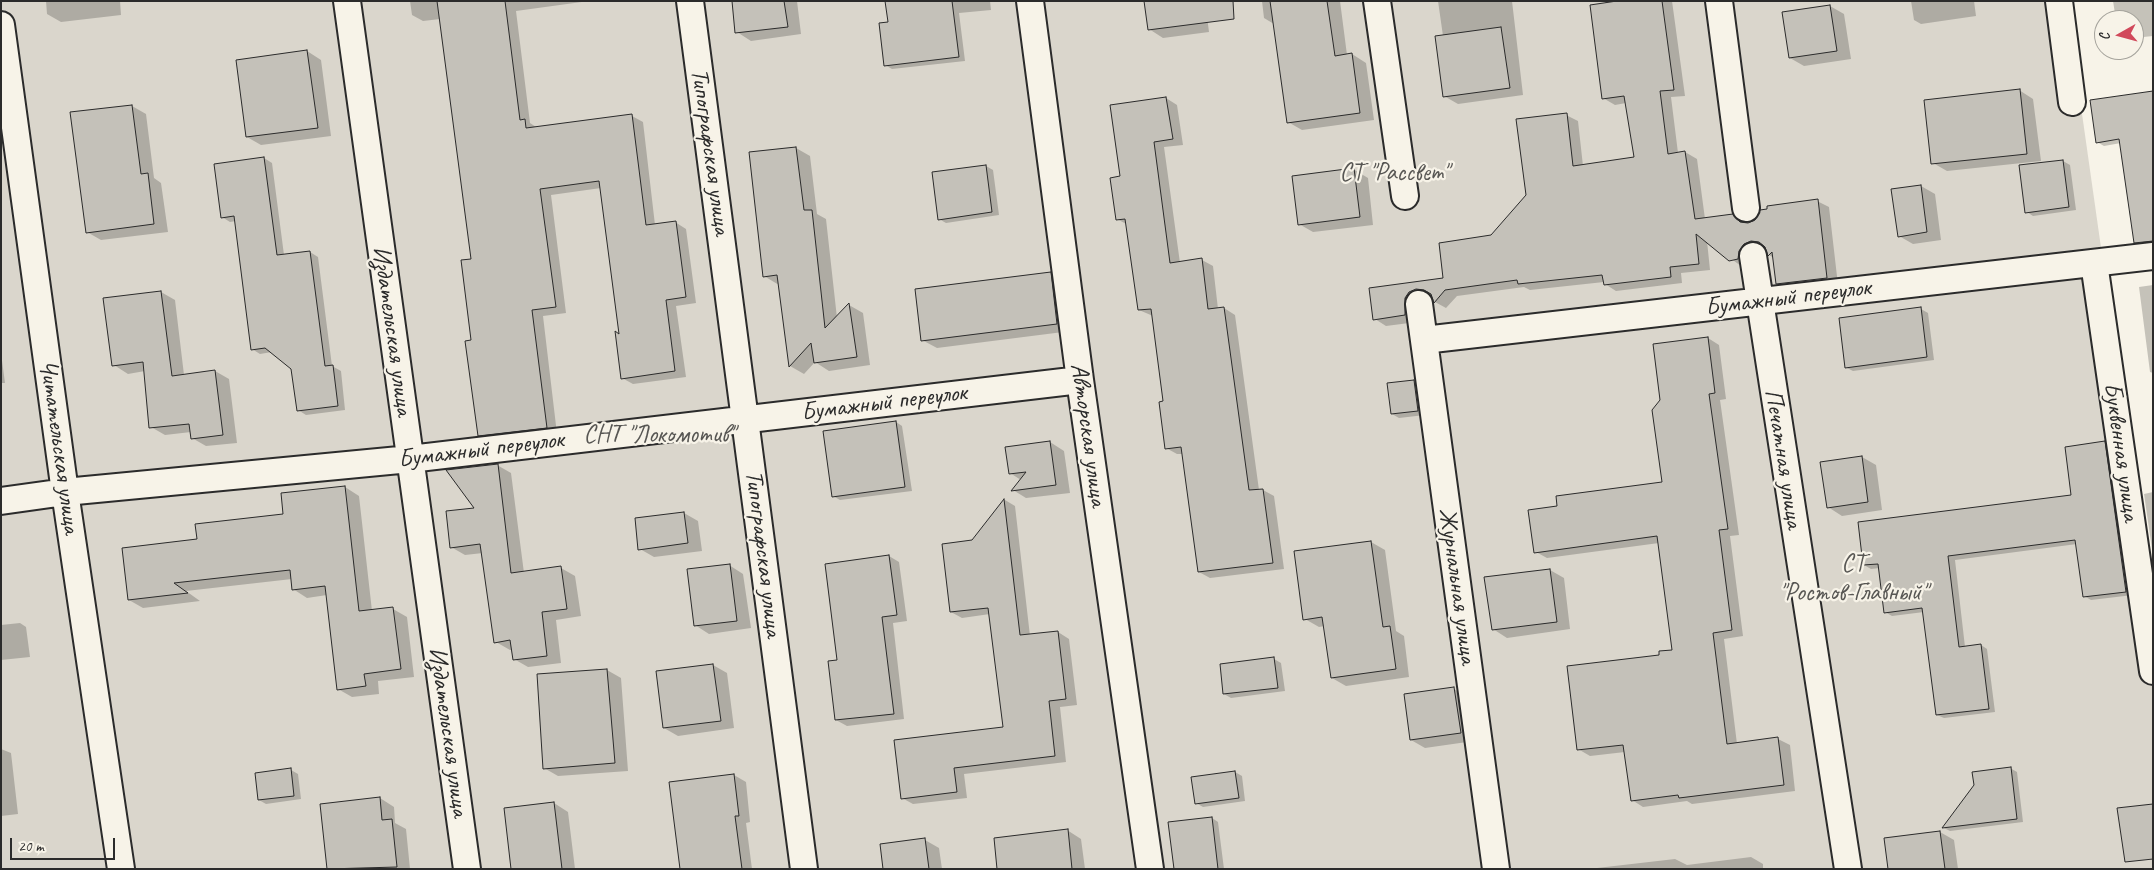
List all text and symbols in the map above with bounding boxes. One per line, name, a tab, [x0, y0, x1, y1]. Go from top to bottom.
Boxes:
north arrow	[2094, 10, 2144, 60]
text: С	[2096, 32, 2113, 41]
street label: Типографская улица	[683, 67, 737, 237]
park label: СТ "Рассвет"	[1340, 158, 1448, 188]
street label: Издательская улица	[365, 244, 419, 418]
street label: Бумажный переулок	[1704, 273, 1872, 323]
street label: Читательская улица	[32, 358, 86, 536]
street label: Авторская улица	[1063, 361, 1113, 509]
street label: Бумажный переулок	[800, 378, 968, 428]
street label: Буквенная улица	[2096, 381, 2146, 523]
street label: Печатная улица	[1757, 387, 1809, 531]
park label: СНТ "Локомотив"	[584, 420, 734, 450]
street label: Бумажный переулок	[397, 425, 565, 475]
street label: Типографская улица	[738, 469, 788, 639]
street label: Журнальная улица	[1431, 506, 1483, 666]
park label: СТ "Ростов-Главный"	[1779, 549, 1927, 608]
street label: Издательская улица	[421, 645, 475, 819]
scale bar	[12, 828, 118, 860]
text: 20 m	[18, 837, 44, 856]

